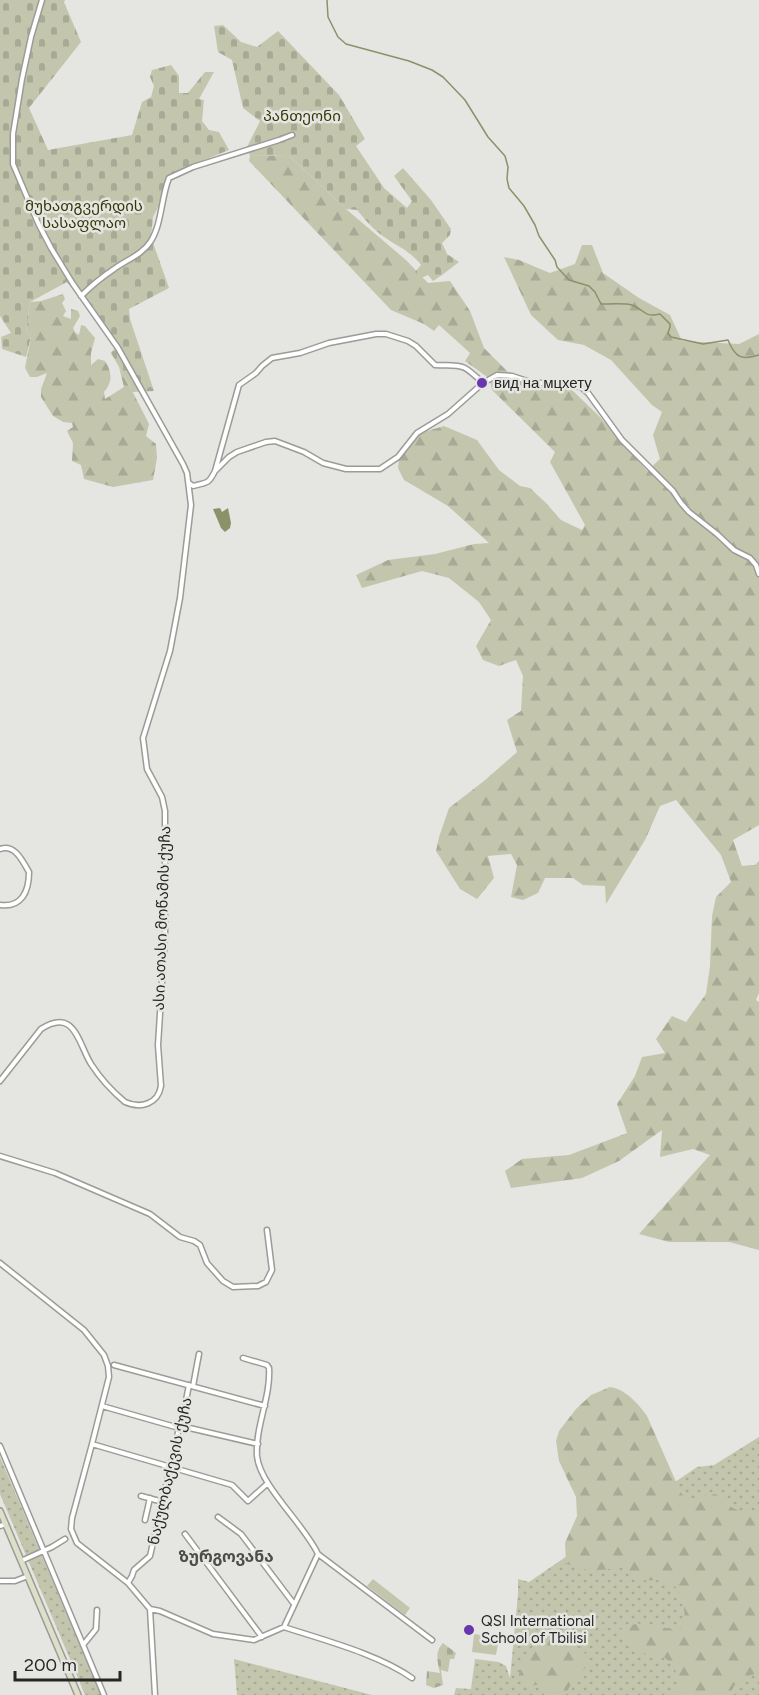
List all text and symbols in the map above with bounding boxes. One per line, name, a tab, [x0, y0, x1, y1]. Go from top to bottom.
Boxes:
park label: პანთეონი	[263, 107, 341, 125]
park label: მუხათგვერდის სასაფლაო	[25, 197, 143, 232]
place label: вид на мцхету	[494, 374, 592, 392]
marker: вид на мцхету	[475, 376, 489, 390]
street label: ასი ათასი მოწამის ქუჩა	[150, 825, 174, 1011]
street label: ნაქულბაქევის ქუჩა	[144, 1395, 196, 1547]
district label: ზურგოვანა	[179, 1547, 274, 1566]
place label: QSI International School of Tbilisi	[481, 1612, 594, 1647]
marker: QSI International School of Tbilisi	[462, 1623, 476, 1637]
scale bar	[15, 1644, 120, 1682]
text: 200 m	[24, 1654, 77, 1676]

